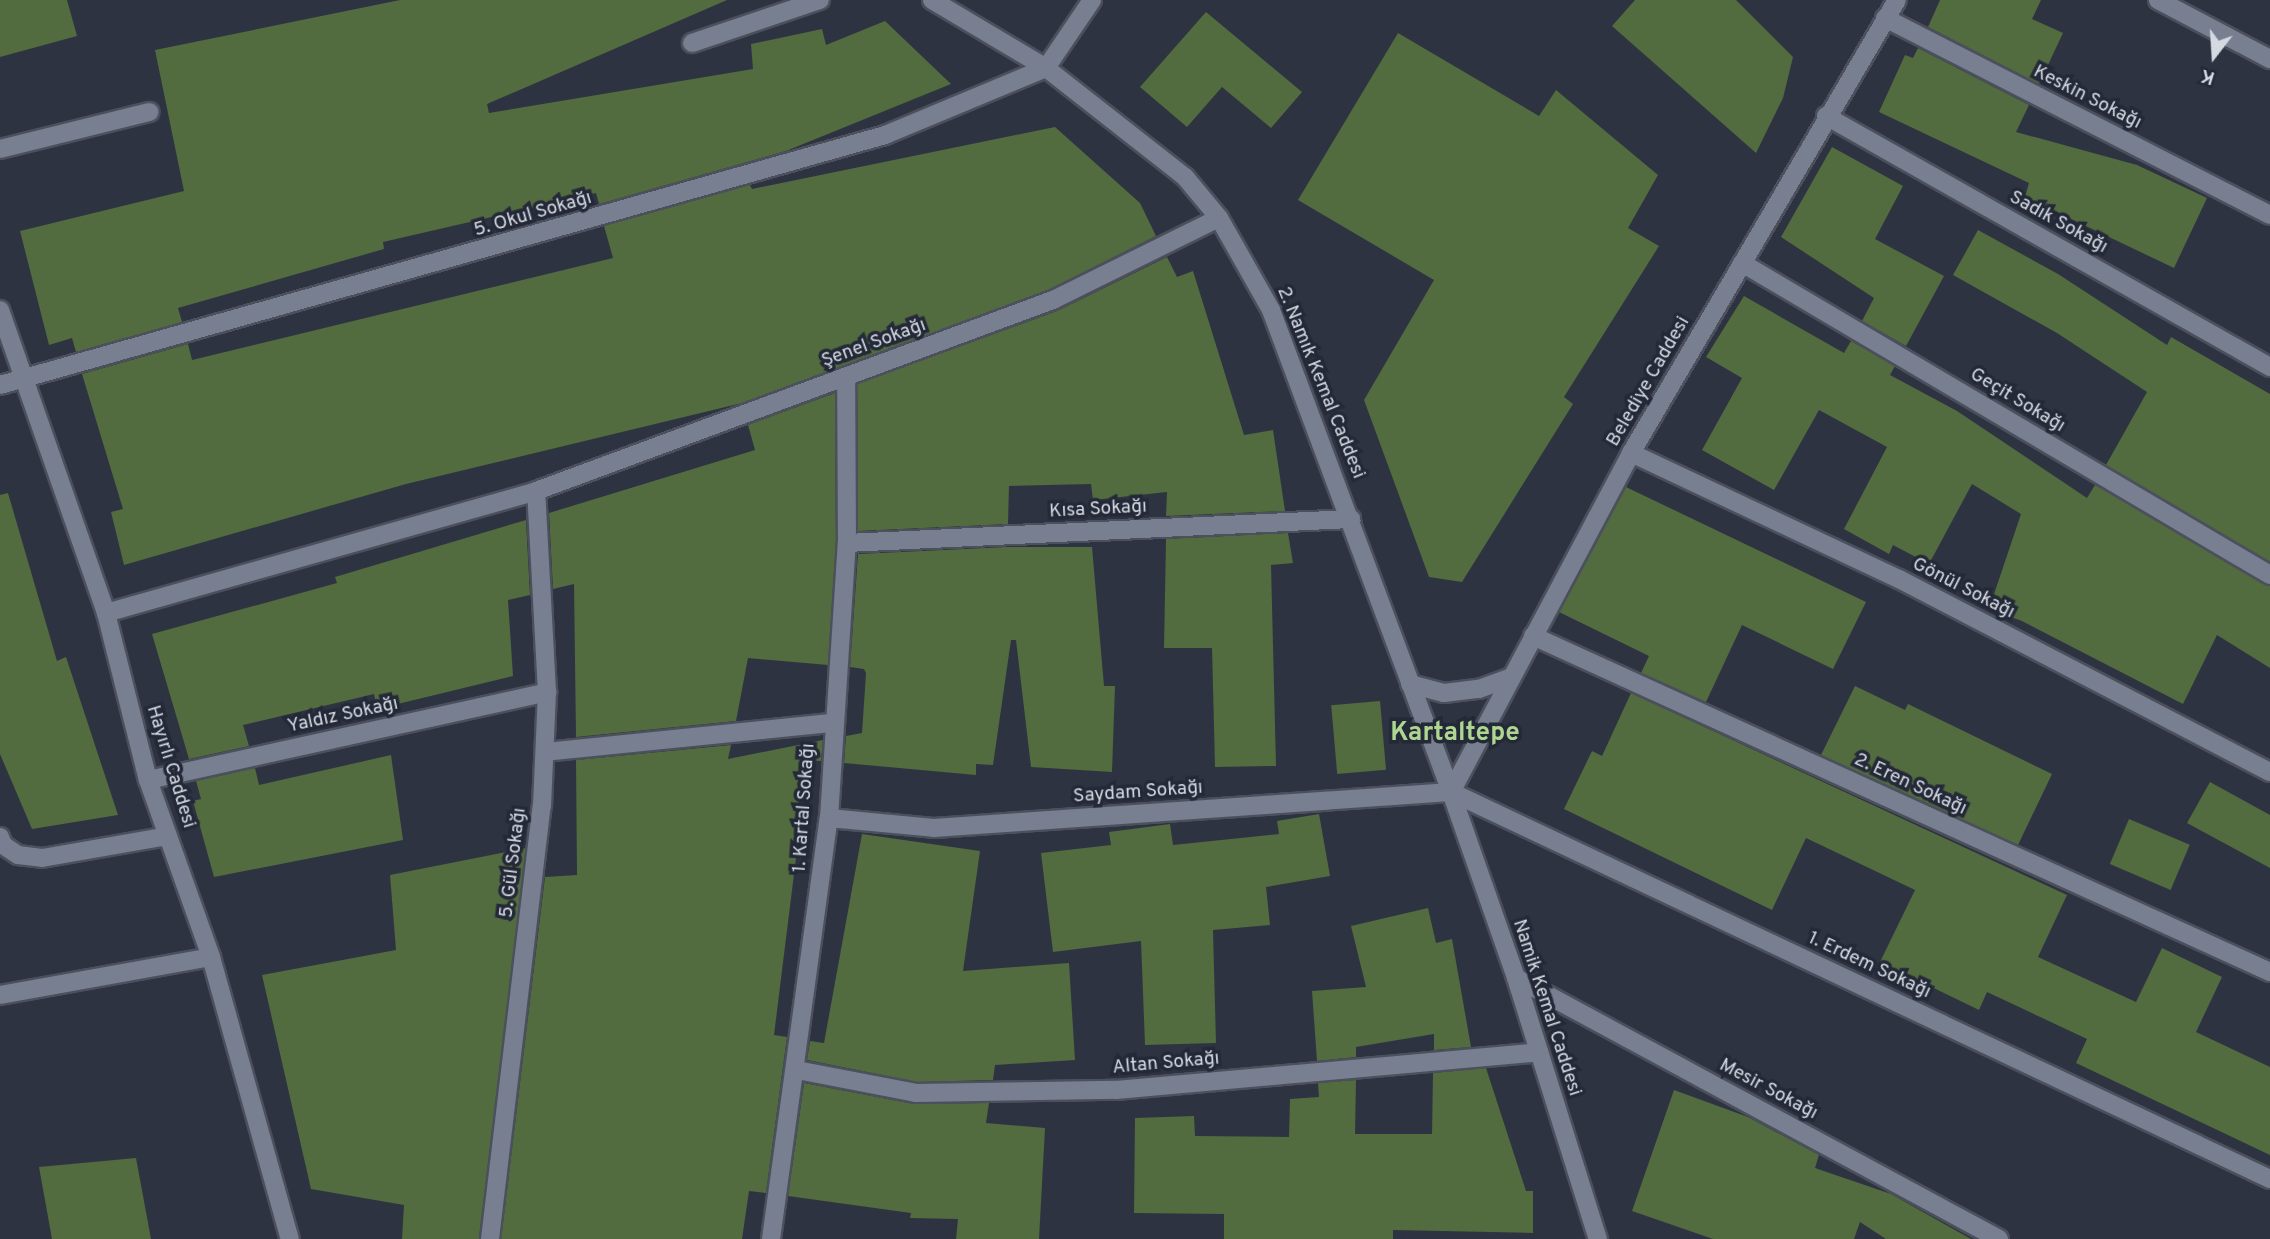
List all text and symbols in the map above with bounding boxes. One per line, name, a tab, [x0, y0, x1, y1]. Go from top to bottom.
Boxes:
north arrow	[2179, 21, 2249, 91]
street label: Keskin Sokağı	[2029, 61, 2145, 135]
text: K	[2198, 63, 2218, 90]
street label: 5. Okul Sokağı	[471, 187, 595, 243]
street label: Sadık Sokağı	[2005, 187, 2111, 259]
street label: 2. Namık Kemal Caddesi	[1271, 284, 1369, 482]
street label: Belediye Caddesi	[1603, 313, 1695, 451]
street label: Şenel Sokağı	[819, 315, 929, 373]
street label: Geçit Sokağı	[1965, 364, 2069, 438]
street label: Kısa Sokağı	[1049, 496, 1147, 524]
street label: Gönül Sokağı	[1908, 553, 2018, 625]
street label: Yaldız Sokağı	[286, 693, 400, 739]
street label: Hayırlı Caddesi	[141, 703, 199, 831]
district label: Kartaltepe	[1390, 718, 1520, 750]
street label: 1. Kartal Sokağı	[789, 743, 821, 873]
street label: 2. Eren Sokağı	[1850, 749, 1970, 821]
street label: Saydam Sokağı	[1072, 777, 1204, 809]
street label: 5. Gül Sokağı	[496, 807, 532, 919]
street label: Namik Kemal Caddesi	[1507, 917, 1585, 1099]
street label: 1. Erdem Sokağı	[1804, 928, 1934, 1004]
street label: Altan Sokağı	[1111, 1048, 1221, 1080]
street label: Mesir Sokağı	[1715, 1055, 1821, 1125]

